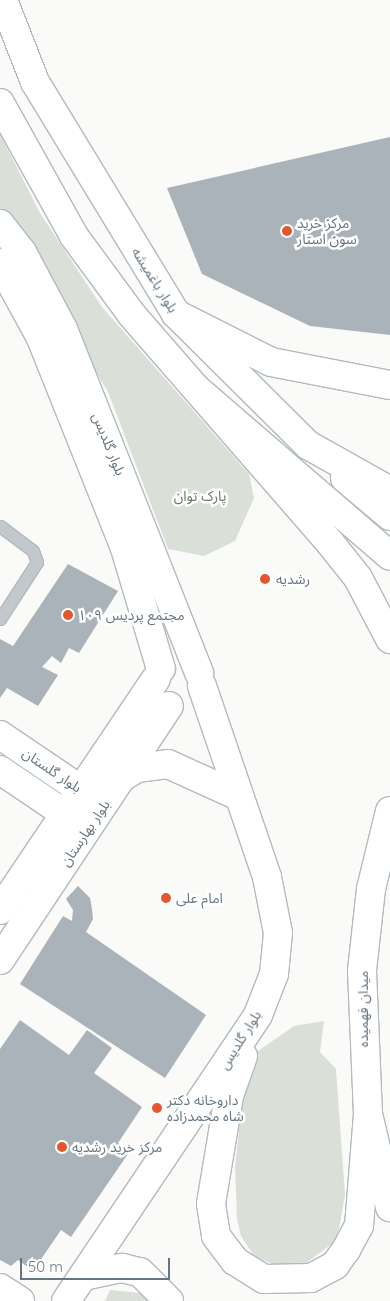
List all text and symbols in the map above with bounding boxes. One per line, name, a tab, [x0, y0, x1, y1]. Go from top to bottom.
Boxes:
place label: مرکز خرید سون استار	[297, 215, 357, 248]
marker: مرکز خرید سون استار	[281, 225, 293, 237]
street label: بلوار باغمیشه	[128, 244, 182, 316]
street label: بلوار گلدیس	[89, 410, 129, 478]
park label: پارک توان	[174, 488, 226, 504]
place label: رشدیه	[276, 571, 310, 587]
marker: رشدیه	[258, 572, 272, 586]
place label: مجتمع پردیس ۱۰۹	[78, 607, 185, 623]
marker: مجتمع پردیس ۱۰۹	[62, 609, 74, 621]
street label: بلوار گلستان	[19, 744, 85, 796]
street label: بلوار بهارستان	[57, 797, 113, 869]
place label: امام علی	[176, 890, 223, 906]
marker: امام علی	[160, 892, 172, 904]
street label: میدان فهمیده	[355, 971, 371, 1047]
street label: بلوار گلدیس	[215, 1007, 265, 1073]
place label: داروخانه دکتر شاه محمدزاده	[167, 1092, 244, 1124]
marker: داروخانه دکتر شاه محمدزاده	[151, 1102, 163, 1114]
place label: مرکز خرید رشدیه	[72, 1139, 162, 1155]
marker: مرکز خرید رشدیه	[56, 1141, 68, 1153]
scale bar	[22, 1248, 172, 1280]
text: 50 m	[28, 1257, 63, 1276]

